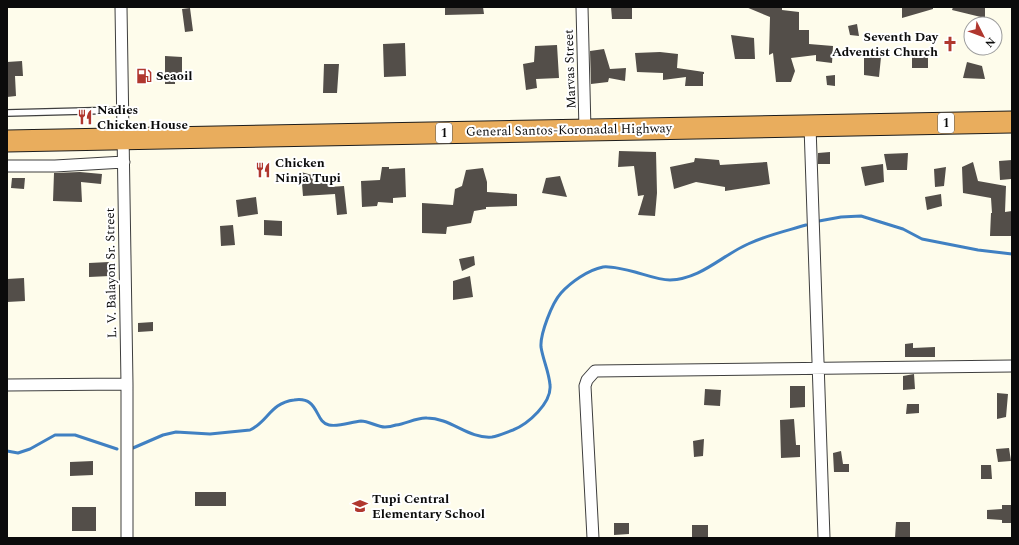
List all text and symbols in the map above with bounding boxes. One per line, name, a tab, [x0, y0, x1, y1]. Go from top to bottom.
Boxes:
north arrow	[963, 16, 1003, 56]
place label: Seventh Day Adventist Church	[832, 27, 939, 62]
street label: Marvas Street	[559, 28, 581, 109]
text: N	[981, 33, 999, 51]
church icon: Seventh Day Adventist Church	[941, 35, 959, 53]
place label: Seaoil	[156, 66, 192, 86]
fuel station icon: Seaoil	[135, 67, 153, 85]
place label: Nadies Chicken House	[97, 100, 188, 135]
restaurant icon: Nadies Chicken House	[76, 108, 94, 126]
road number: 1	[938, 113, 954, 133]
street label: General Santos-Koronadal Highway	[466, 118, 673, 142]
road number: 1	[436, 123, 452, 143]
place label: Chicken Ninja Tupi	[275, 153, 341, 188]
restaurant icon: Chicken Ninja Tupi	[254, 161, 272, 179]
street label: L. V. Balayon Sr. Street	[100, 207, 122, 338]
place label: Tupi Central Elementary School	[372, 489, 485, 524]
school or university icon: Tupi Central Elementary School	[351, 497, 369, 515]

